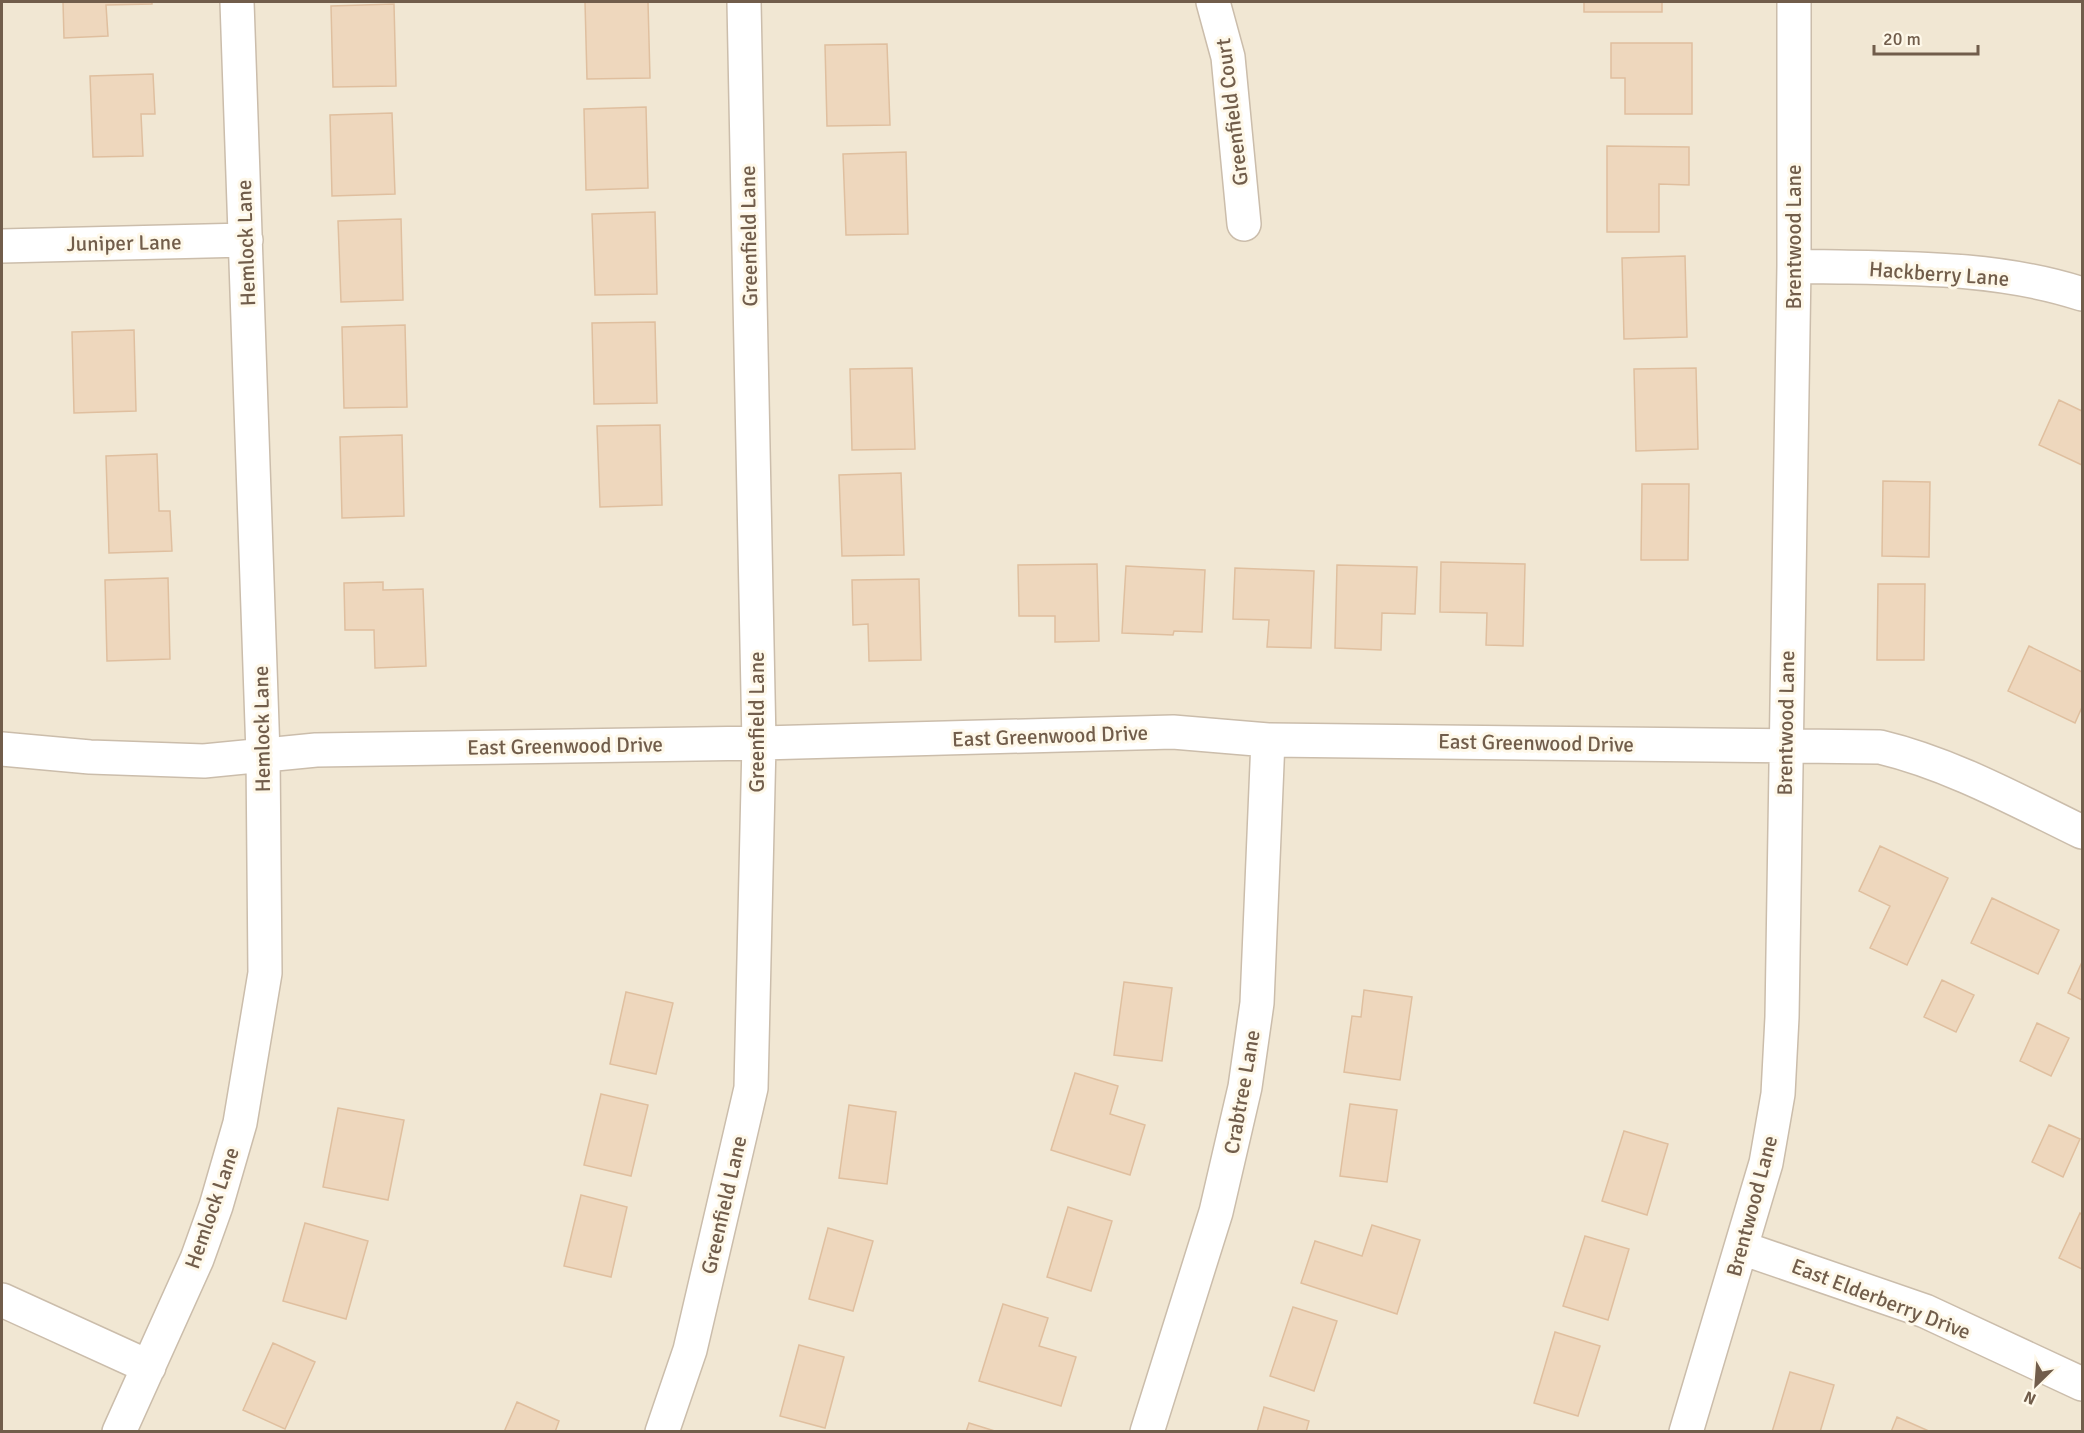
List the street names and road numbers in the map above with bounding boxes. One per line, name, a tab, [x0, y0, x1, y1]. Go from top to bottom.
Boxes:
street label: Greenfield Court	[1210, 37, 1254, 187]
street label: Brentwood Lane	[1781, 164, 1807, 310]
street label: Greenfield Lane	[735, 165, 763, 307]
street label: Hemlock Lane	[231, 179, 261, 307]
street label: Juniper Lane	[66, 229, 182, 257]
street label: Hackberry Lane	[1868, 256, 2010, 292]
street label: Brentwood Lane	[1772, 650, 1800, 796]
street label: Greenfield Lane	[744, 651, 770, 793]
street label: Hemlock Lane	[248, 665, 276, 793]
street label: East Greenwood Drive	[952, 720, 1148, 752]
street label: East Greenwood Drive	[1438, 728, 1634, 758]
street label: East Greenwood Drive	[467, 731, 663, 761]
street label: Crabtree Lane	[1218, 1028, 1266, 1156]
street label: Greenfield Lane	[695, 1133, 753, 1277]
street label: Brentwood Lane	[1721, 1133, 1783, 1279]
street label: Hemlock Lane	[179, 1144, 245, 1272]
street label: East Elderberry Drive	[1788, 1253, 1974, 1345]

